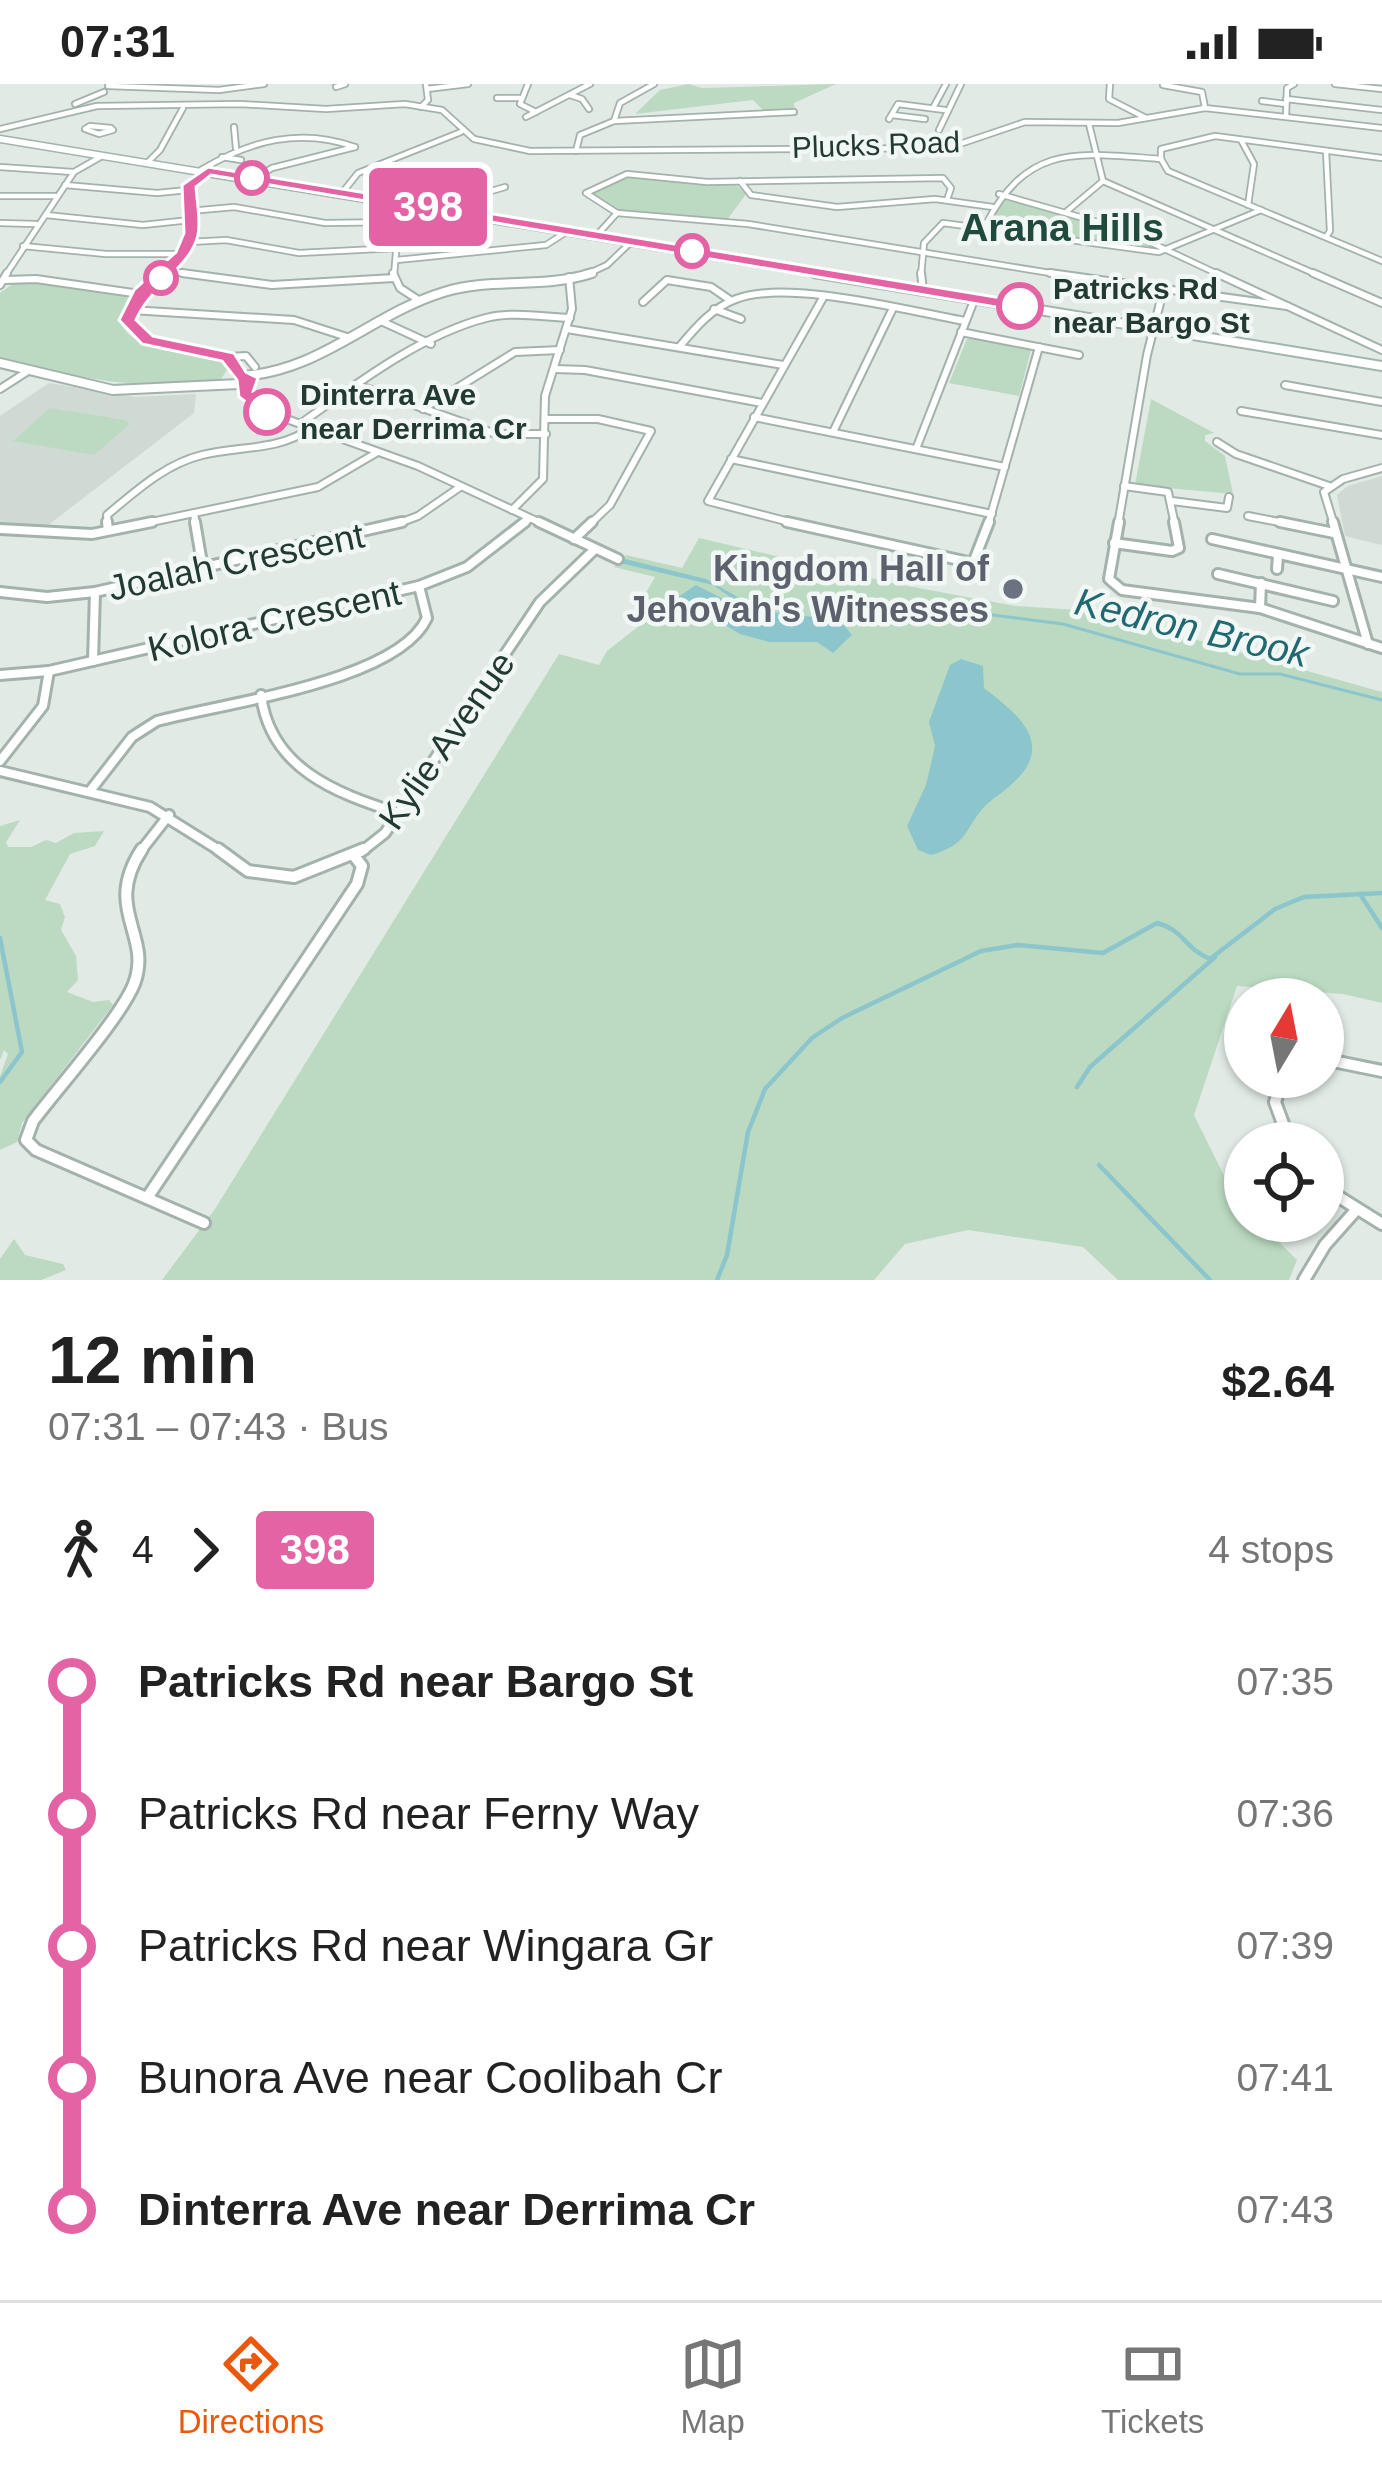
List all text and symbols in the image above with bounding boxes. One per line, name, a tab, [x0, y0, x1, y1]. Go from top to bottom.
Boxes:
text: 07:31	[60, 16, 175, 67]
street label: Plucks Road	[791, 125, 961, 164]
unlabelled marker	[236, 162, 268, 194]
line badge: 398	[359, 168, 497, 246]
text: 398	[393, 183, 463, 230]
district label: Arana Hills	[960, 206, 1164, 249]
unlabelled marker	[676, 235, 708, 267]
unlabelled marker	[145, 262, 177, 294]
place label: Patricks Rd near Bargo St	[1053, 272, 1250, 339]
marker: Patricks Rd near Bargo St	[998, 284, 1042, 328]
place label: Dinterra Ave near Derrima Cr	[300, 378, 527, 445]
marker: Dinterra Ave near Derrima Cr	[245, 390, 289, 434]
street label: Joalah Crescent	[105, 514, 368, 609]
place label: Kingdom Hall of Jehovah's Witnesses	[627, 548, 990, 630]
street label: Kolora Crescent	[144, 571, 404, 669]
marker: Kingdom Hall of Jehovah's Witnesses	[1000, 576, 1026, 602]
water label: Kedron Brook	[1071, 580, 1315, 676]
street label: Kylie Avenue	[370, 644, 523, 837]
north arrow	[1224, 978, 1344, 1098]
map controls	[1224, 978, 1344, 1242]
button: locate	[1224, 1122, 1344, 1242]
text: 12 min	[48, 1323, 257, 1397]
text: $2.64	[1221, 1356, 1334, 1407]
text: 07:31 – 07:43 · Bus	[48, 1405, 388, 1448]
icon: walk	[48, 1517, 114, 1583]
icon: forward	[172, 1517, 238, 1583]
text: 398	[280, 1526, 350, 1573]
text: 4	[132, 1528, 154, 1571]
text: 4 stops	[1208, 1528, 1334, 1571]
text: Patricks Rd near Bargo St	[138, 1656, 693, 1707]
text: 07:35	[1236, 1660, 1334, 1703]
text: Patricks Rd near Ferny Way	[138, 1788, 699, 1839]
text: 07:36	[1236, 1792, 1334, 1835]
text: Patricks Rd near Wingara Gr	[138, 1920, 713, 1971]
text: 07:39	[1236, 1924, 1334, 1967]
text: Bunora Ave near Coolibah Cr	[138, 2052, 723, 2103]
text: 07:41	[1236, 2056, 1334, 2099]
text: Dinterra Ave near Derrima Cr	[138, 2184, 755, 2235]
text: 07:43	[1236, 2188, 1334, 2231]
tab: Directions	[178, 2331, 324, 2441]
tab: Map	[680, 2331, 746, 2441]
tab: Tickets	[1101, 2331, 1204, 2441]

